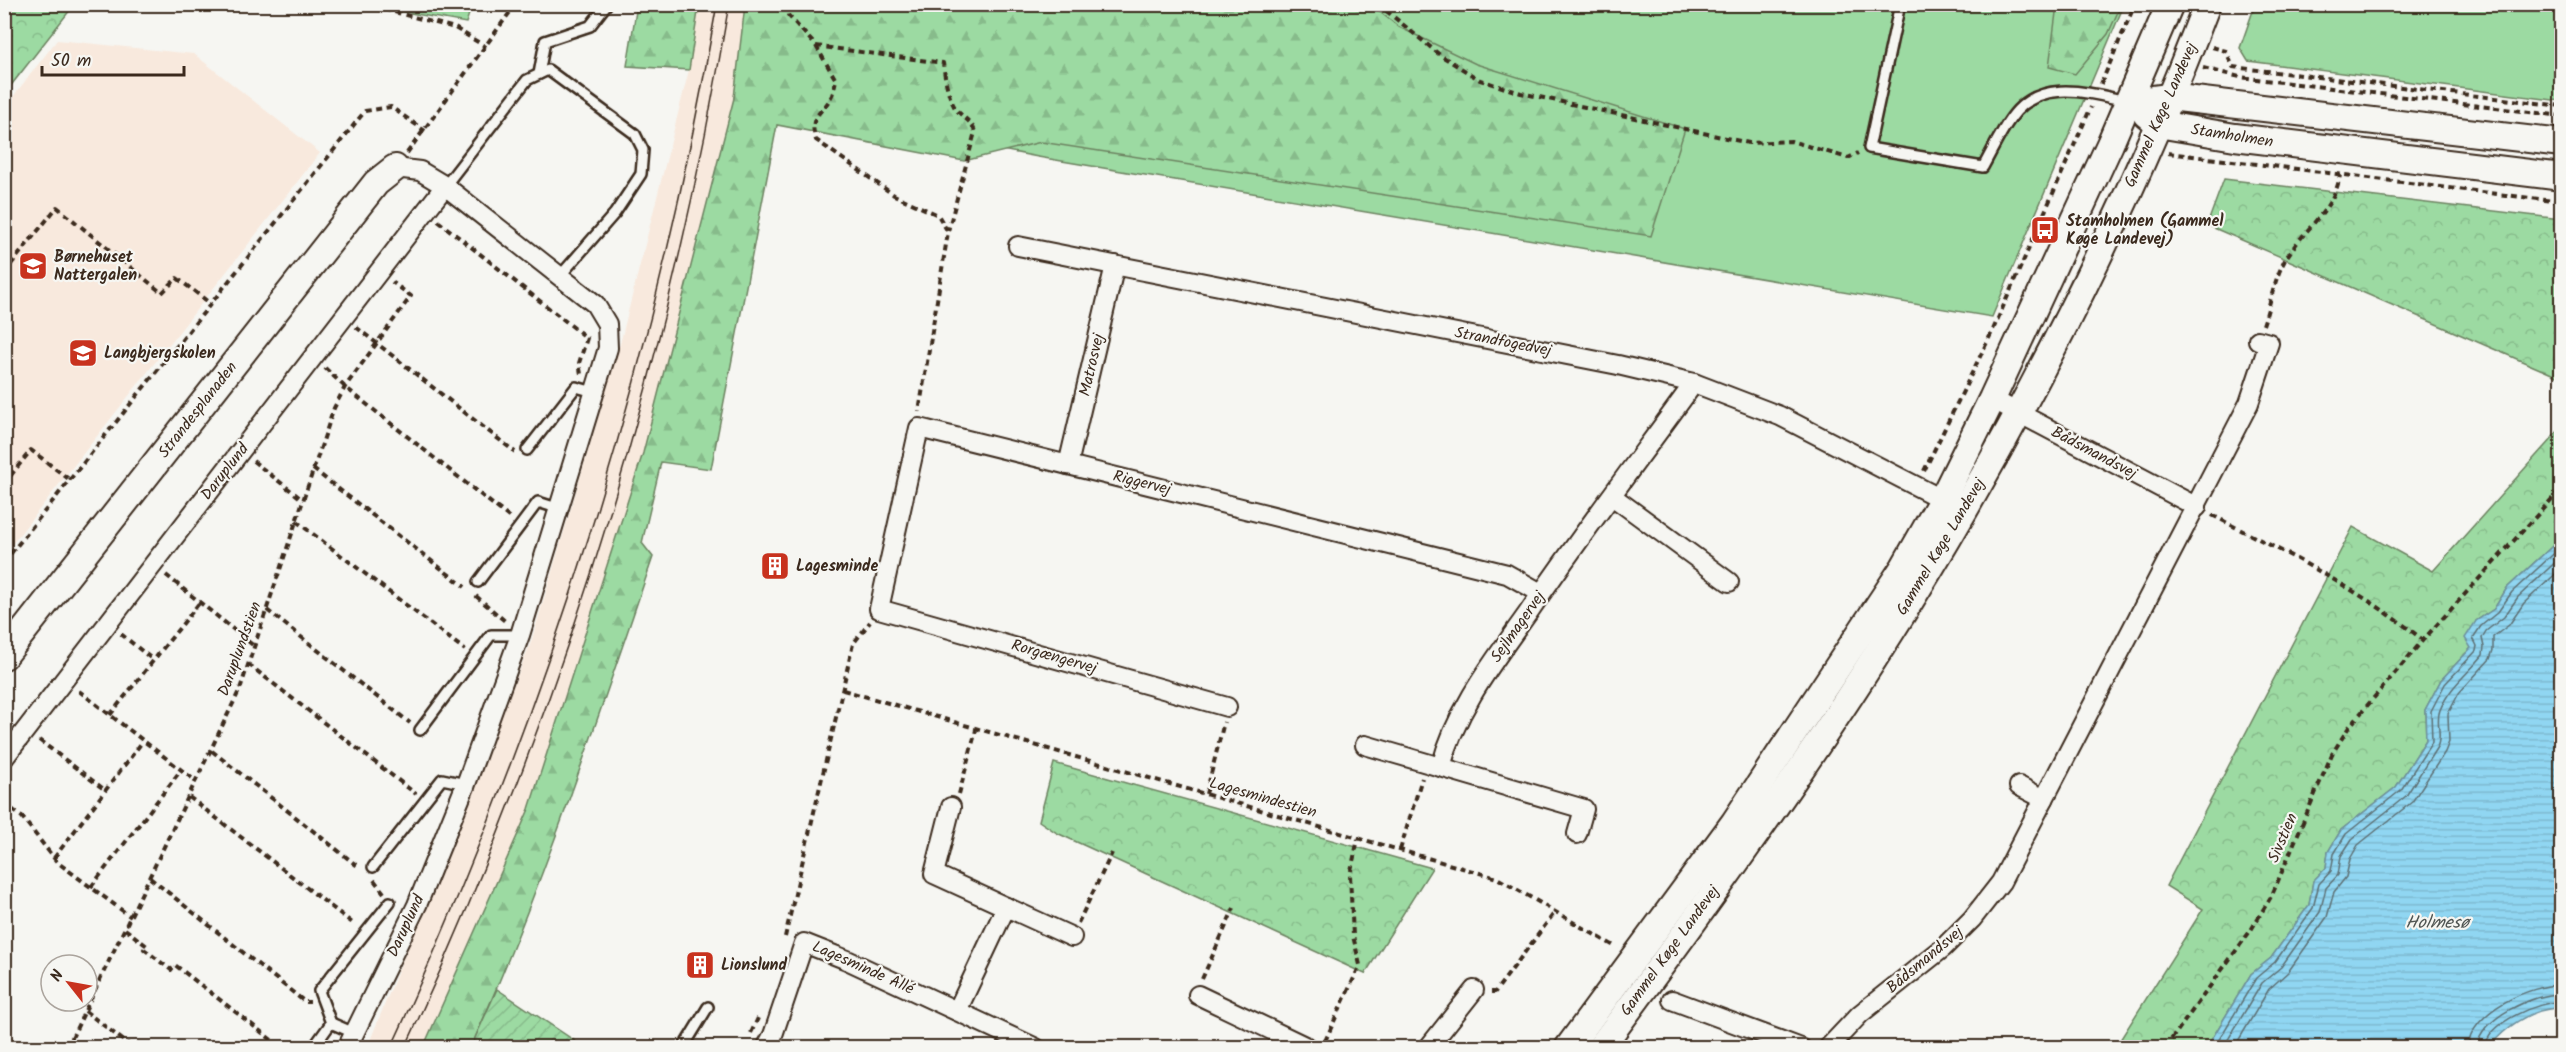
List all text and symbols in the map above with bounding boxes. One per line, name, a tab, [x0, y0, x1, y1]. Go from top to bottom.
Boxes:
street label: Gammel Køge Landevej	[2118, 38, 2205, 191]
scale bar	[42, 39, 184, 77]
text: 50 m	[51, 47, 91, 76]
street label: Stamholmen	[2189, 117, 2275, 155]
place label: Stamholmen (Gammel Køge Landevej)	[2066, 209, 2224, 252]
bus stop icon: Stamholmen (Gammel Køge Landevej)	[2029, 214, 2061, 246]
place label: Børnehuset Nattergalen	[54, 245, 137, 288]
school or university icon: Børnehuset Nattergalen	[17, 250, 49, 282]
street label: Strandfogedvej	[1452, 320, 1554, 364]
street label: Matrosvej	[1073, 330, 1112, 399]
school or university icon: Langbjergskolen	[67, 337, 99, 369]
place label: Langbjergskolen	[104, 341, 216, 366]
street label: Strandesplanaden	[152, 356, 244, 464]
street label: Bådsmandsvej	[2047, 420, 2142, 487]
street label: Daruplund	[195, 437, 256, 506]
street label: Riggervej	[1110, 464, 1174, 502]
street label: Gammel Køge Landevej	[1890, 473, 1992, 620]
building icon: Lagesminde	[759, 550, 791, 582]
place label: Lagesminde	[796, 554, 879, 579]
street label: Sejlmagervej	[1484, 585, 1552, 668]
street label: Daruplundstien	[211, 598, 269, 700]
street label: Rorgængervej	[1008, 633, 1101, 681]
street label: Lagesmindestien	[1206, 771, 1320, 825]
street label: Sivstien	[2261, 809, 2305, 867]
street label: Gammel Køge Landevej	[1614, 880, 1727, 1022]
street label: Daruplund	[381, 890, 432, 961]
water label: Holmesø	[2406, 909, 2471, 938]
street label: Bådsmandsvej	[1881, 920, 1970, 1000]
street label: Lagesminde Allé	[808, 934, 919, 1002]
building icon: Lionslund	[684, 949, 716, 981]
north arrow	[39, 953, 99, 1013]
place label: Lionslund	[721, 953, 787, 978]
text: N	[44, 965, 71, 987]

